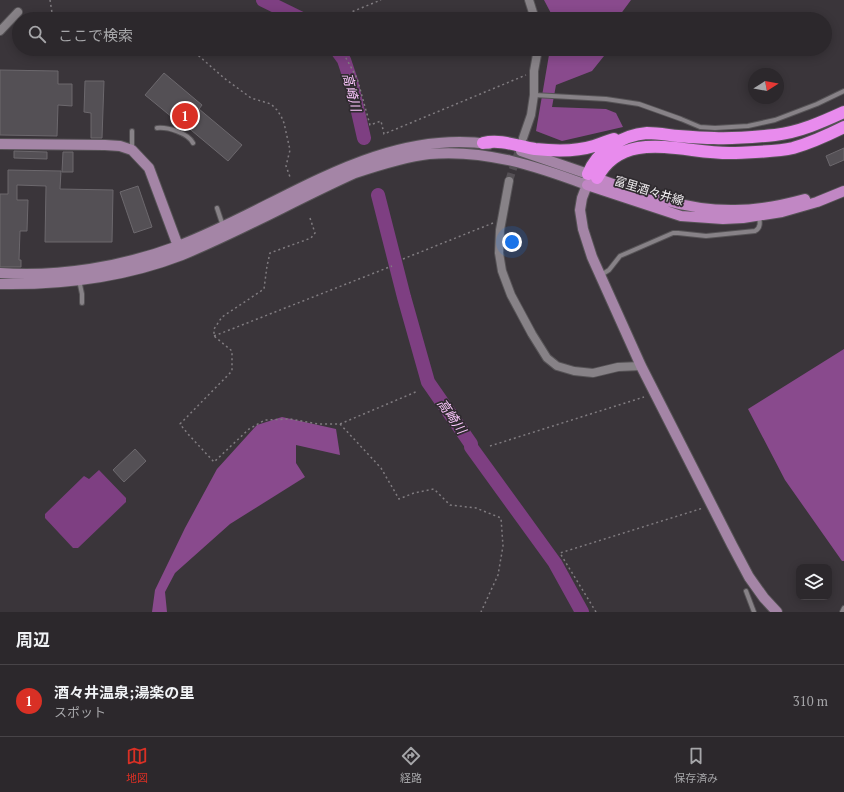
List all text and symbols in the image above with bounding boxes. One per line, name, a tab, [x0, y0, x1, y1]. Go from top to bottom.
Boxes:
search box	[12, 12, 832, 56]
icon: search	[26, 23, 48, 45]
text: ここで検索	[58, 25, 133, 45]
north arrow	[748, 68, 784, 104]
water label: 高崎川	[339, 71, 366, 115]
pin: 1	[172, 101, 198, 131]
street label: 富里酒々井線	[613, 173, 686, 208]
your location	[502, 232, 522, 252]
water label: 高崎川	[433, 395, 472, 439]
map controls	[796, 564, 832, 600]
button: layers	[796, 564, 832, 600]
text: 周辺	[16, 628, 50, 651]
text: 酒々井温泉;湯楽の里	[54, 682, 194, 702]
text: 1	[25, 692, 33, 710]
text: 310 m	[793, 692, 828, 710]
text: スポット	[54, 703, 106, 721]
tab: 地図	[126, 745, 148, 785]
tab: 経路	[400, 745, 422, 785]
tab: 保存済み	[674, 745, 718, 785]

